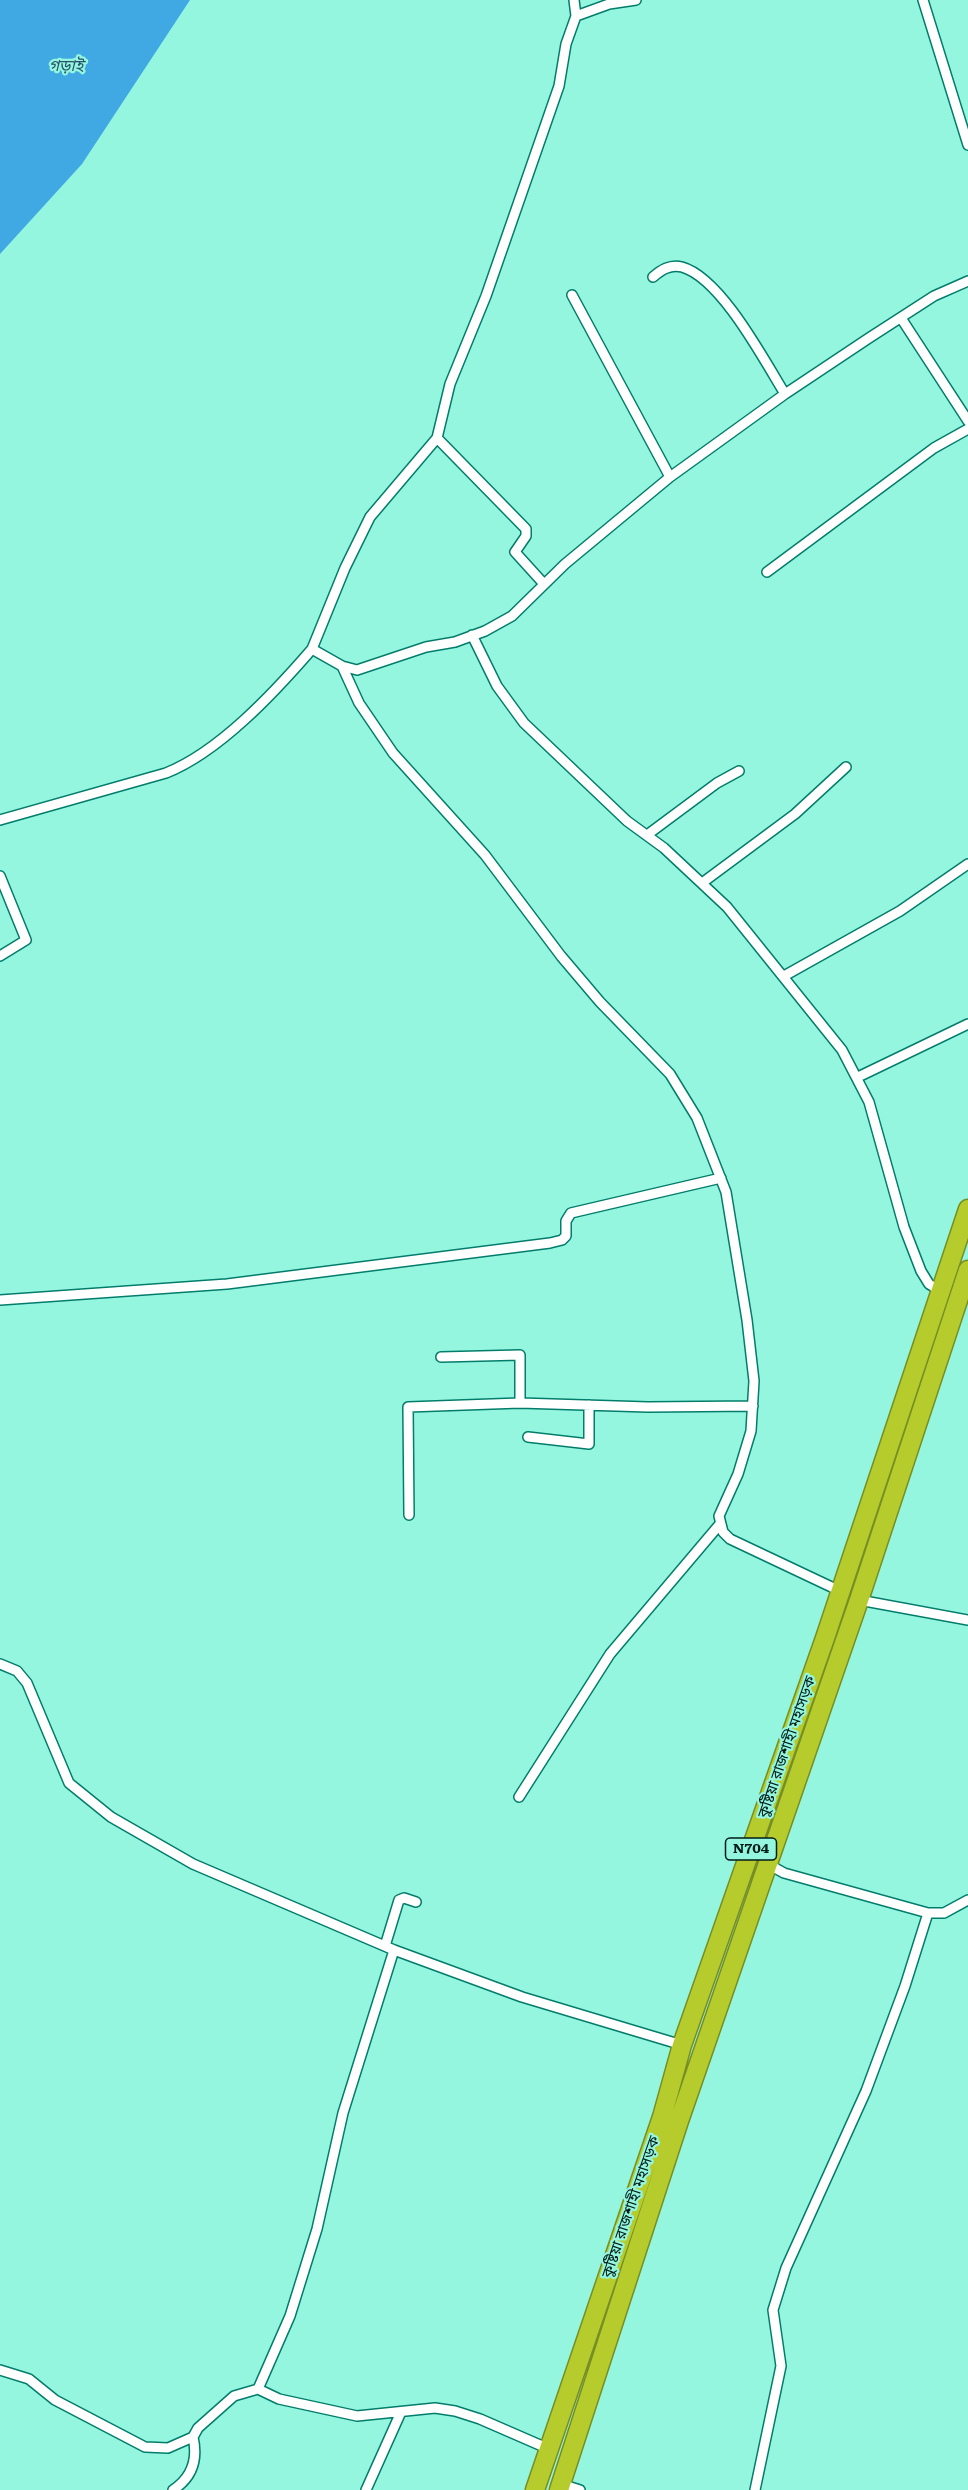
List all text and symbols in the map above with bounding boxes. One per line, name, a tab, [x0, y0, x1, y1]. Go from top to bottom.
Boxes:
water label: গড়াই	[49, 56, 83, 76]
street label: কুষ্টিয়া রাজশাহী মহাসড়ক	[754, 1674, 820, 1820]
road number: N704	[726, 1838, 777, 1860]
street label: কুষ্টিয়া রাজশাহী মহাসড়ক	[598, 2134, 664, 2280]

